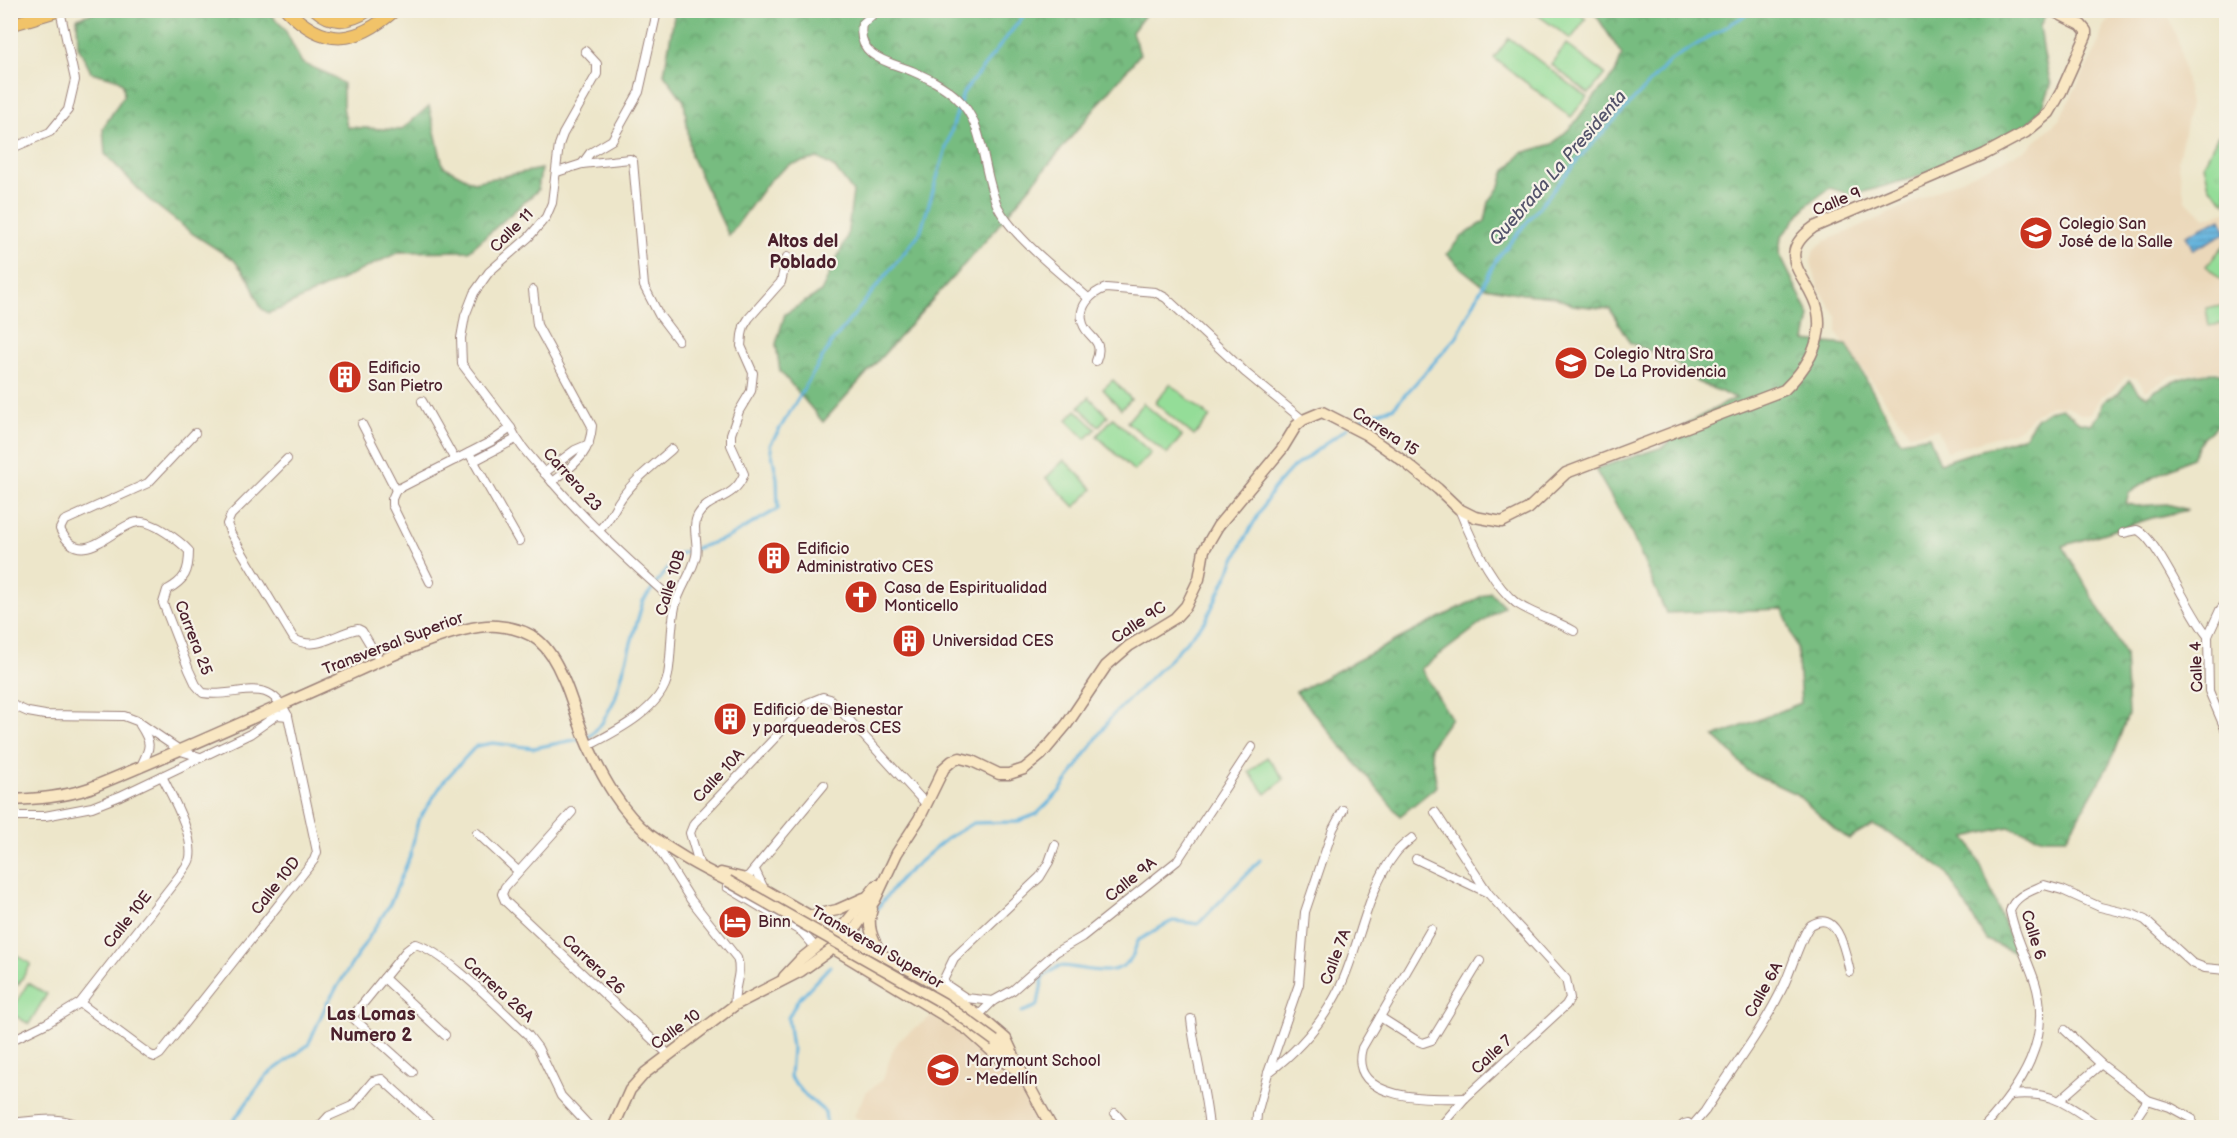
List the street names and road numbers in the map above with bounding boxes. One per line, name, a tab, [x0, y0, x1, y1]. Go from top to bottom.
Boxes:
street label: Calle 9	[1810, 183, 1864, 221]
street label: Calle 11	[486, 205, 538, 257]
street label: Carrera 15	[1348, 404, 1422, 460]
street label: Carrera 23	[539, 444, 606, 516]
street label: Calle 10B	[652, 548, 690, 618]
street label: Carrera 25	[170, 598, 216, 678]
street label: Calle 9C	[1108, 598, 1170, 648]
street label: Transversal Superior	[320, 608, 466, 680]
street label: Calle 4	[2187, 641, 2207, 693]
street label: Calle 10A	[689, 745, 749, 807]
street label: Calle 10D	[247, 853, 305, 919]
street label: Calle 9A	[1102, 854, 1161, 906]
street label: Calle 10E	[100, 888, 156, 952]
street label: Transversal Superior	[808, 902, 947, 994]
street label: Calle 6	[2016, 908, 2050, 962]
street label: Calle 7A	[1317, 926, 1355, 988]
street label: Carrera 26	[558, 931, 629, 999]
street label: Carrera 26A	[459, 953, 538, 1027]
street label: Calle 6A	[1741, 959, 1787, 1021]
street label: Calle 10	[647, 1006, 705, 1054]
street label: Calle 7	[1468, 1031, 1516, 1079]

